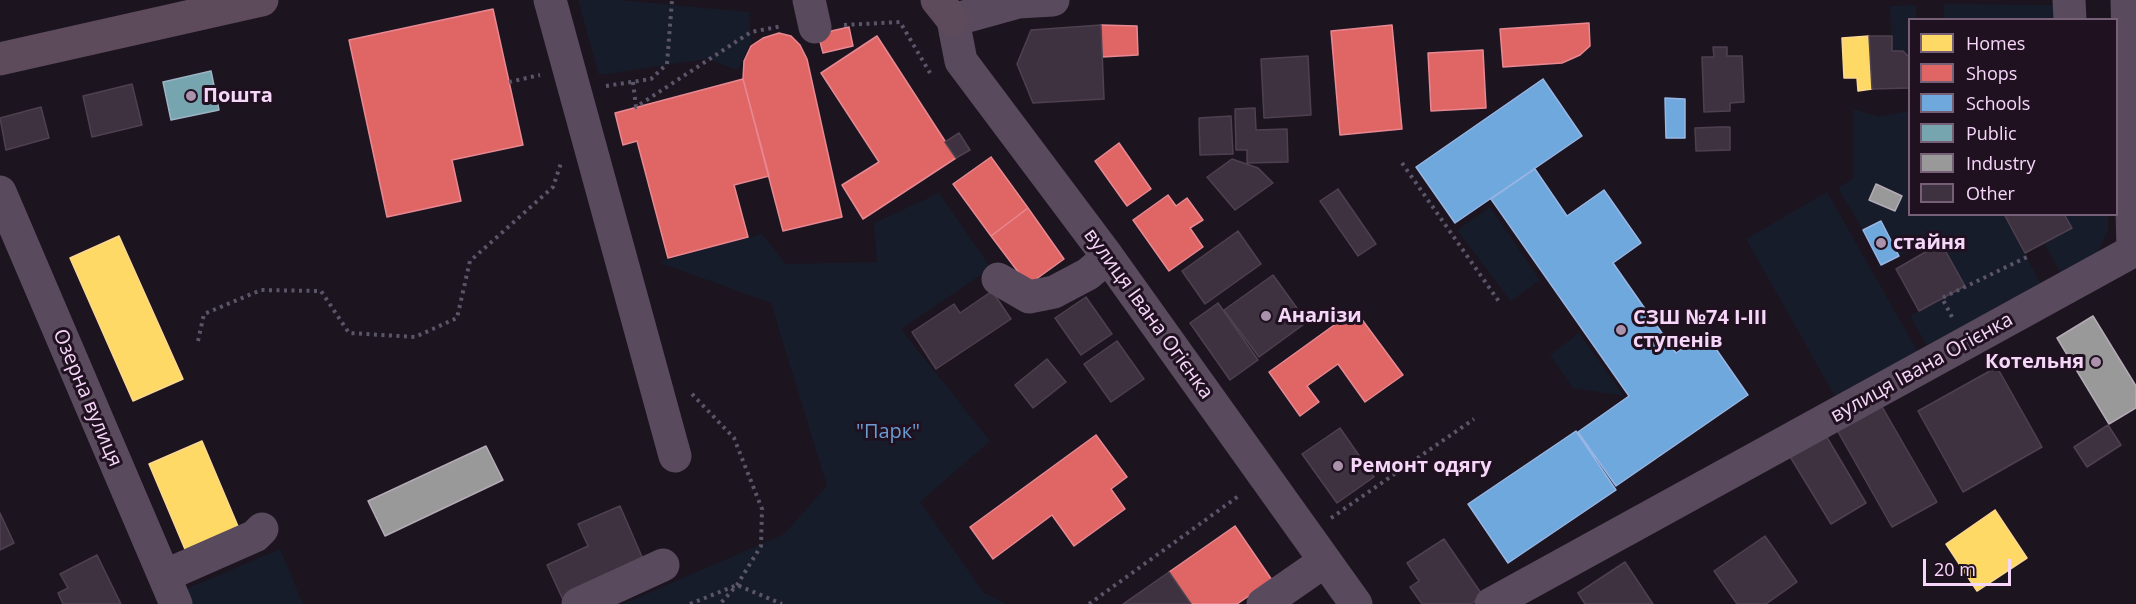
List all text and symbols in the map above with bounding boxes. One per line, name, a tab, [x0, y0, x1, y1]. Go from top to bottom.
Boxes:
legend	[1908, 18, 2118, 216]
text: Homes	[1966, 31, 2025, 55]
text: Shops	[1966, 61, 2017, 85]
place label: Пошта	[203, 84, 273, 108]
marker: Пошта	[184, 89, 198, 103]
text: Schools	[1966, 91, 2030, 115]
text: Public	[1966, 121, 2017, 145]
text: Industry	[1966, 151, 2036, 175]
text: Other	[1966, 181, 2015, 205]
street label: вулиця Івана Огієнка	[1078, 224, 1218, 404]
place label: стайня	[1893, 231, 1966, 255]
marker: стайня	[1874, 236, 1888, 250]
place label: Аналізи	[1278, 304, 1362, 328]
place label: СЗШ №74 І-ІІІ ступенів	[1633, 306, 1767, 353]
street label: вулиця Івана Огієнка	[1827, 308, 2017, 428]
marker: Аналізи	[1259, 309, 1273, 323]
marker: СЗШ №74 І-ІІІ ступенів	[1614, 323, 1628, 337]
street label: Озерна вулиця	[47, 326, 127, 470]
place label: Котельня	[1985, 350, 2084, 374]
marker: Котельня	[2089, 355, 2103, 369]
park label: "Парк"	[856, 420, 920, 444]
place label: Ремонт одягу	[1350, 454, 1492, 478]
marker: Ремонт одягу	[1331, 459, 1345, 473]
scale bar	[1926, 547, 2014, 585]
text: 20 m	[1934, 557, 1976, 581]

